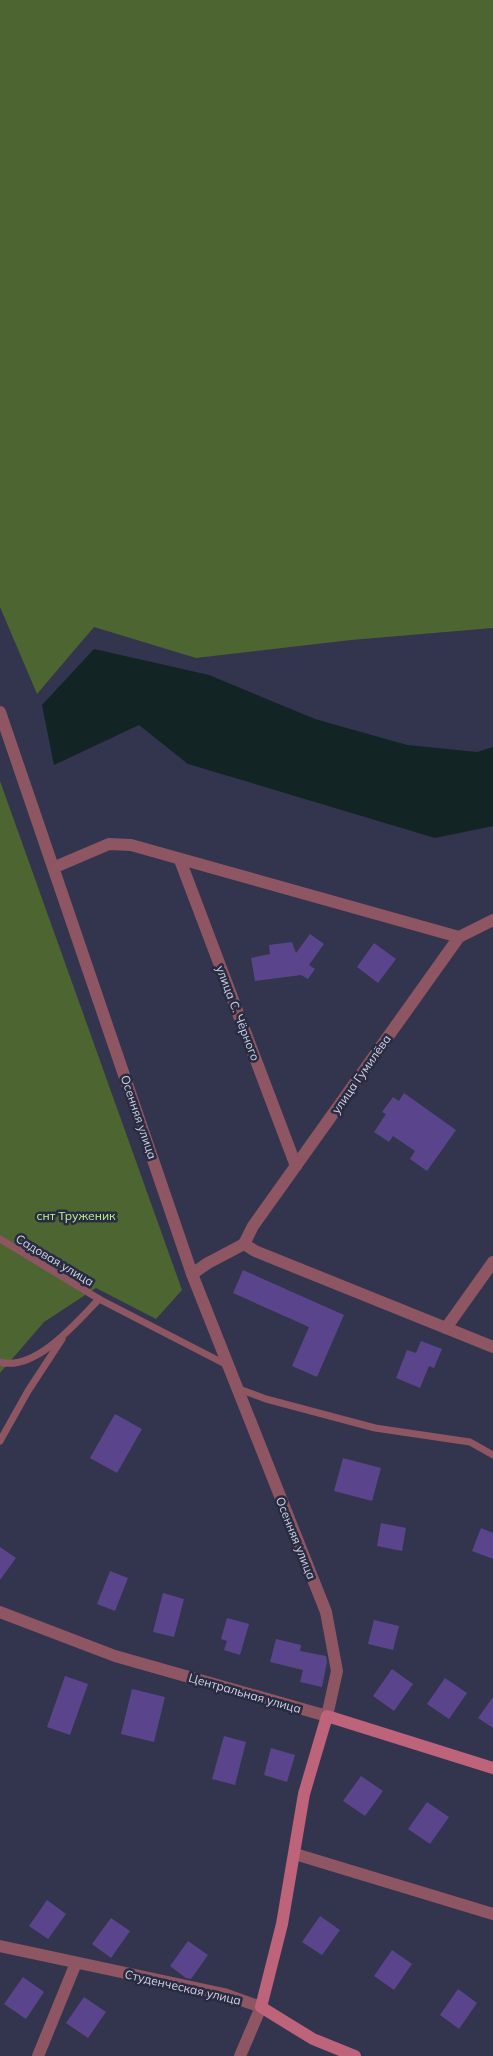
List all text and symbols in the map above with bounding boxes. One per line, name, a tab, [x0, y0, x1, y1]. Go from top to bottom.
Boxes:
street label: улица С. Чёрного	[213, 963, 263, 1063]
street label: улица Гумилёва	[328, 1032, 394, 1116]
street label: Осенняя улица	[118, 1073, 160, 1161]
park label: снт Труженик	[36, 1208, 116, 1223]
street label: Садовая улица	[13, 1231, 97, 1289]
street label: Осенняя улица	[273, 1495, 319, 1581]
street label: Центральная улица	[187, 1670, 303, 1716]
street label: Студенческая улица	[123, 1966, 243, 2008]

